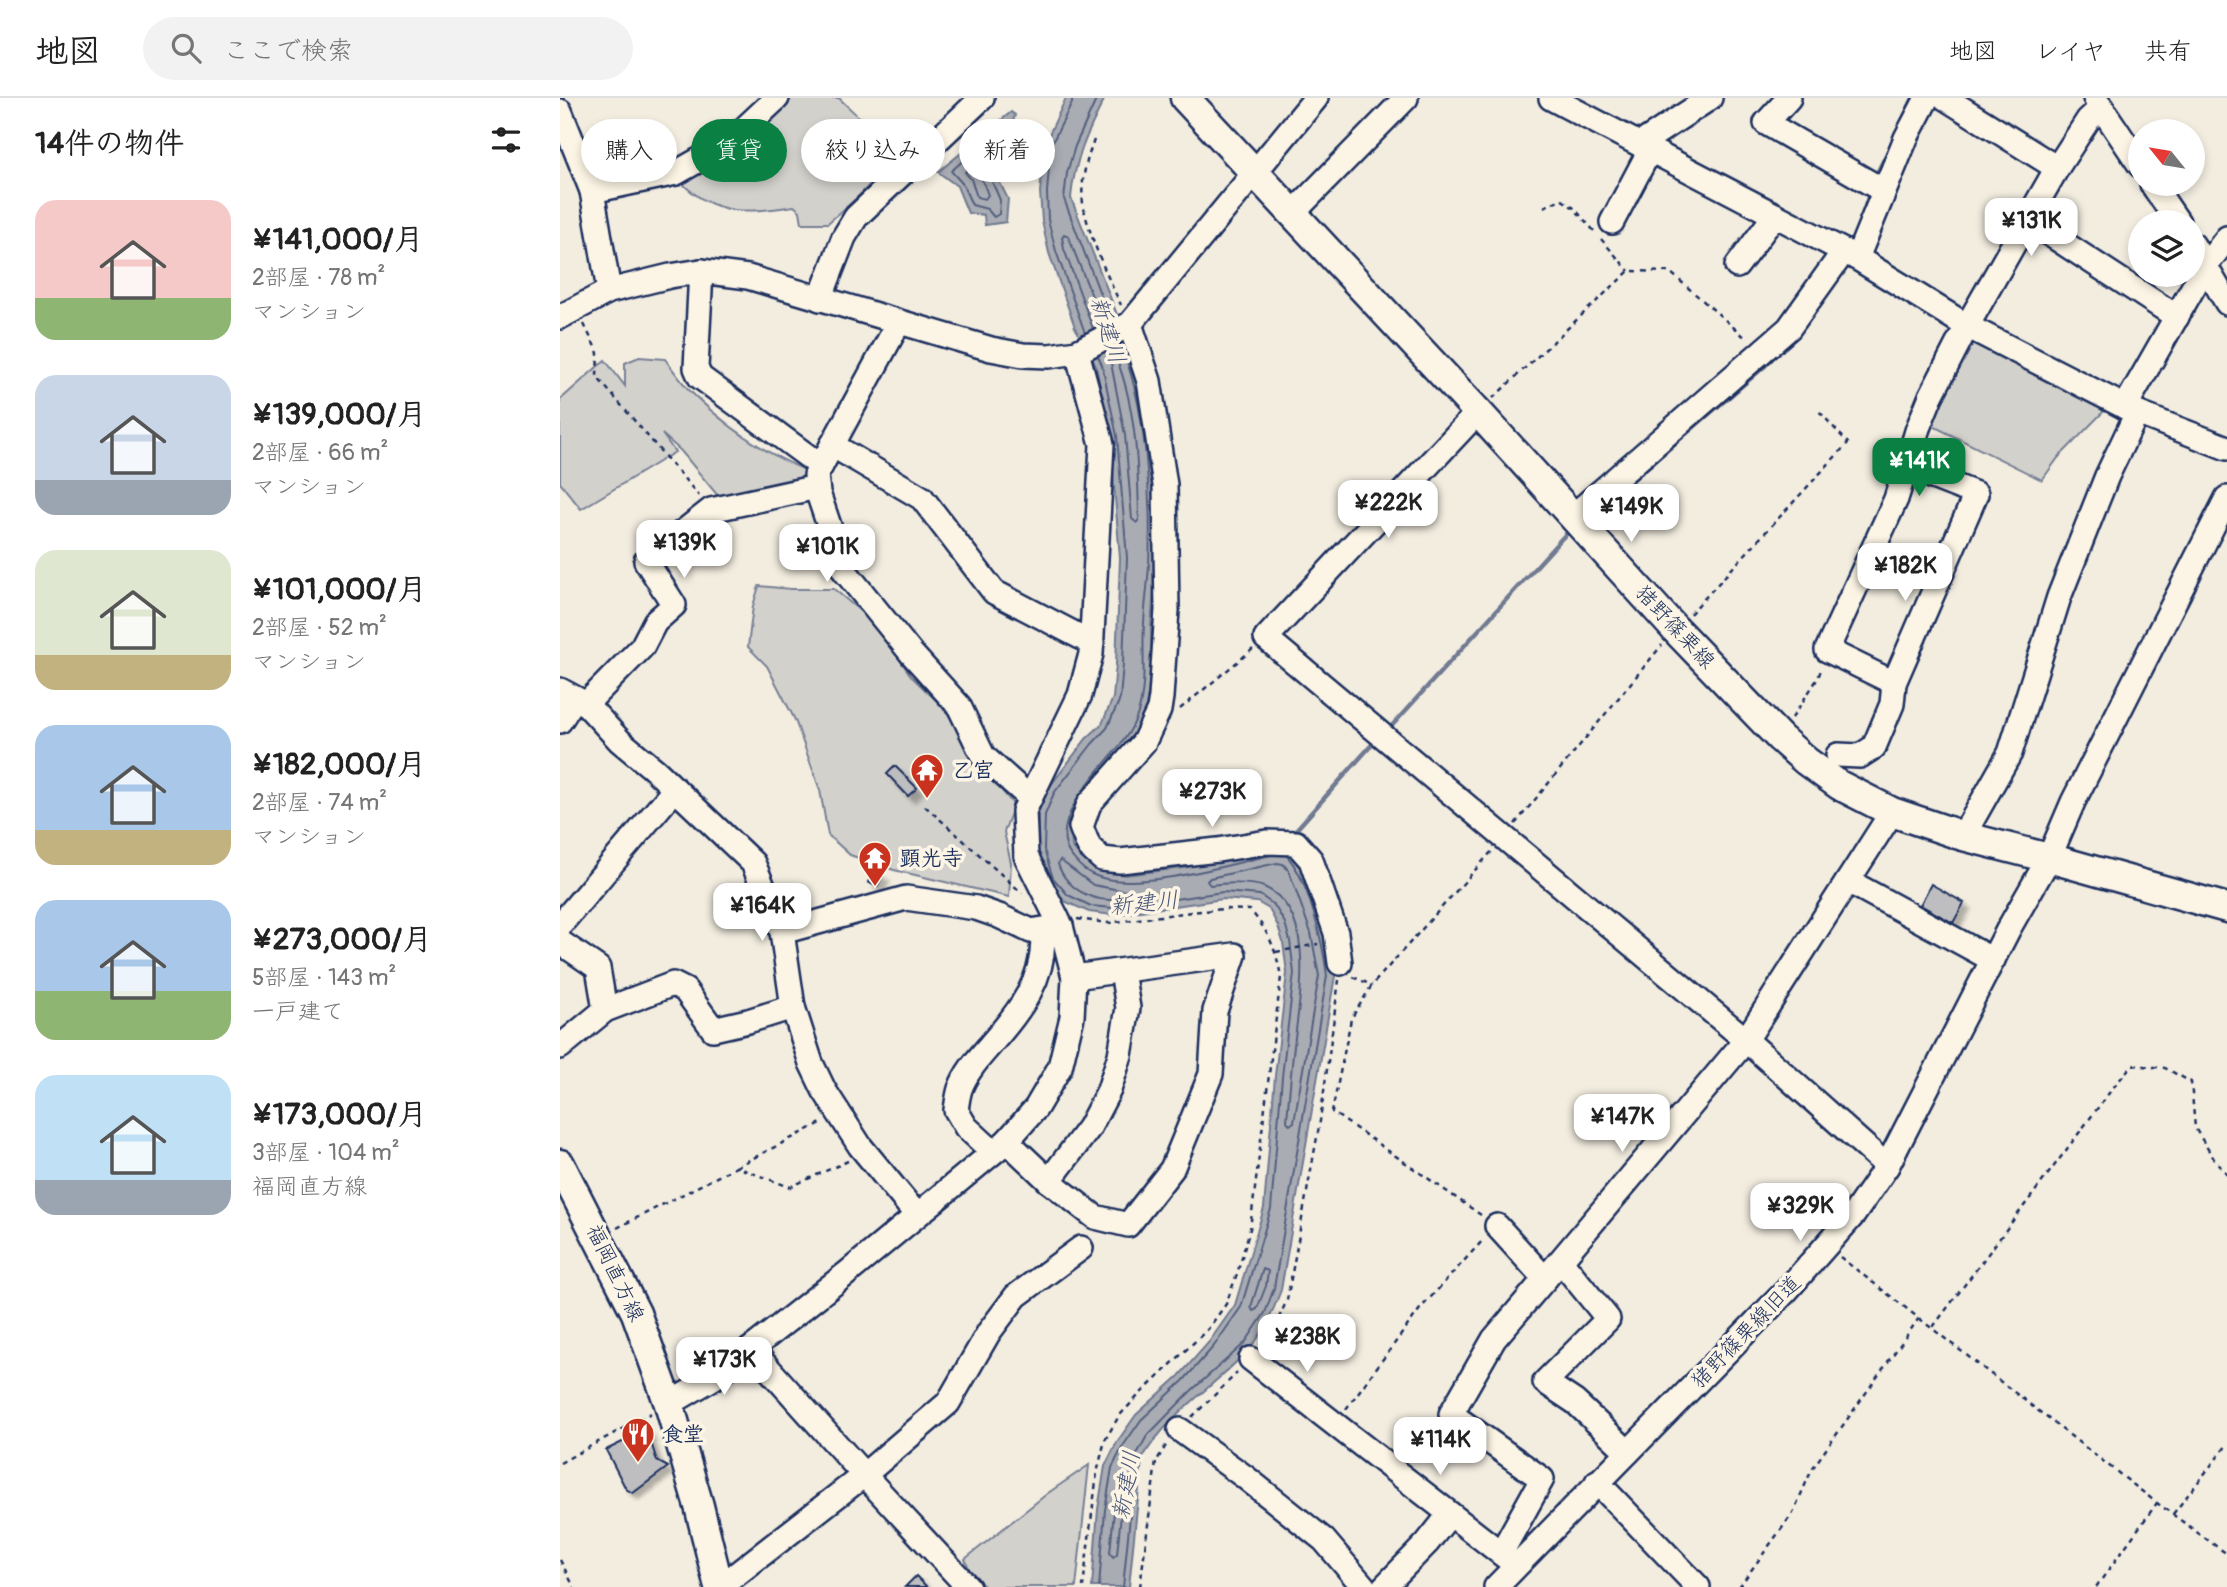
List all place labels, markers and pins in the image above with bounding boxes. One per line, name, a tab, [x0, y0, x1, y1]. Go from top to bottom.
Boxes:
pin: ¥131K	[1982, 198, 2080, 258]
pin: ¥141K	[1870, 438, 1968, 498]
pin: ¥222K	[1339, 480, 1437, 540]
pin: ¥149K	[1582, 484, 1680, 544]
pin: ¥139K	[635, 520, 733, 580]
pin: ¥101K	[778, 524, 876, 584]
pin: ¥182K	[1856, 544, 1954, 603]
temple icon: 乙宮	[908, 751, 946, 800]
place label: 乙宮	[952, 757, 994, 784]
pin: ¥273K	[1163, 770, 1261, 829]
temple icon: 顕光寺	[856, 839, 894, 888]
place label: 顕光寺	[900, 845, 963, 872]
pin: ¥164K	[713, 884, 811, 943]
pin: ¥147K	[1573, 1094, 1671, 1154]
pin: ¥329K	[1751, 1184, 1849, 1243]
pin: ¥238K	[1258, 1314, 1356, 1374]
pin: ¥173K	[675, 1338, 773, 1397]
restaurant icon: 食堂	[619, 1415, 657, 1464]
pin: ¥114K	[1391, 1418, 1489, 1477]
place label: 食堂	[662, 1421, 704, 1448]

